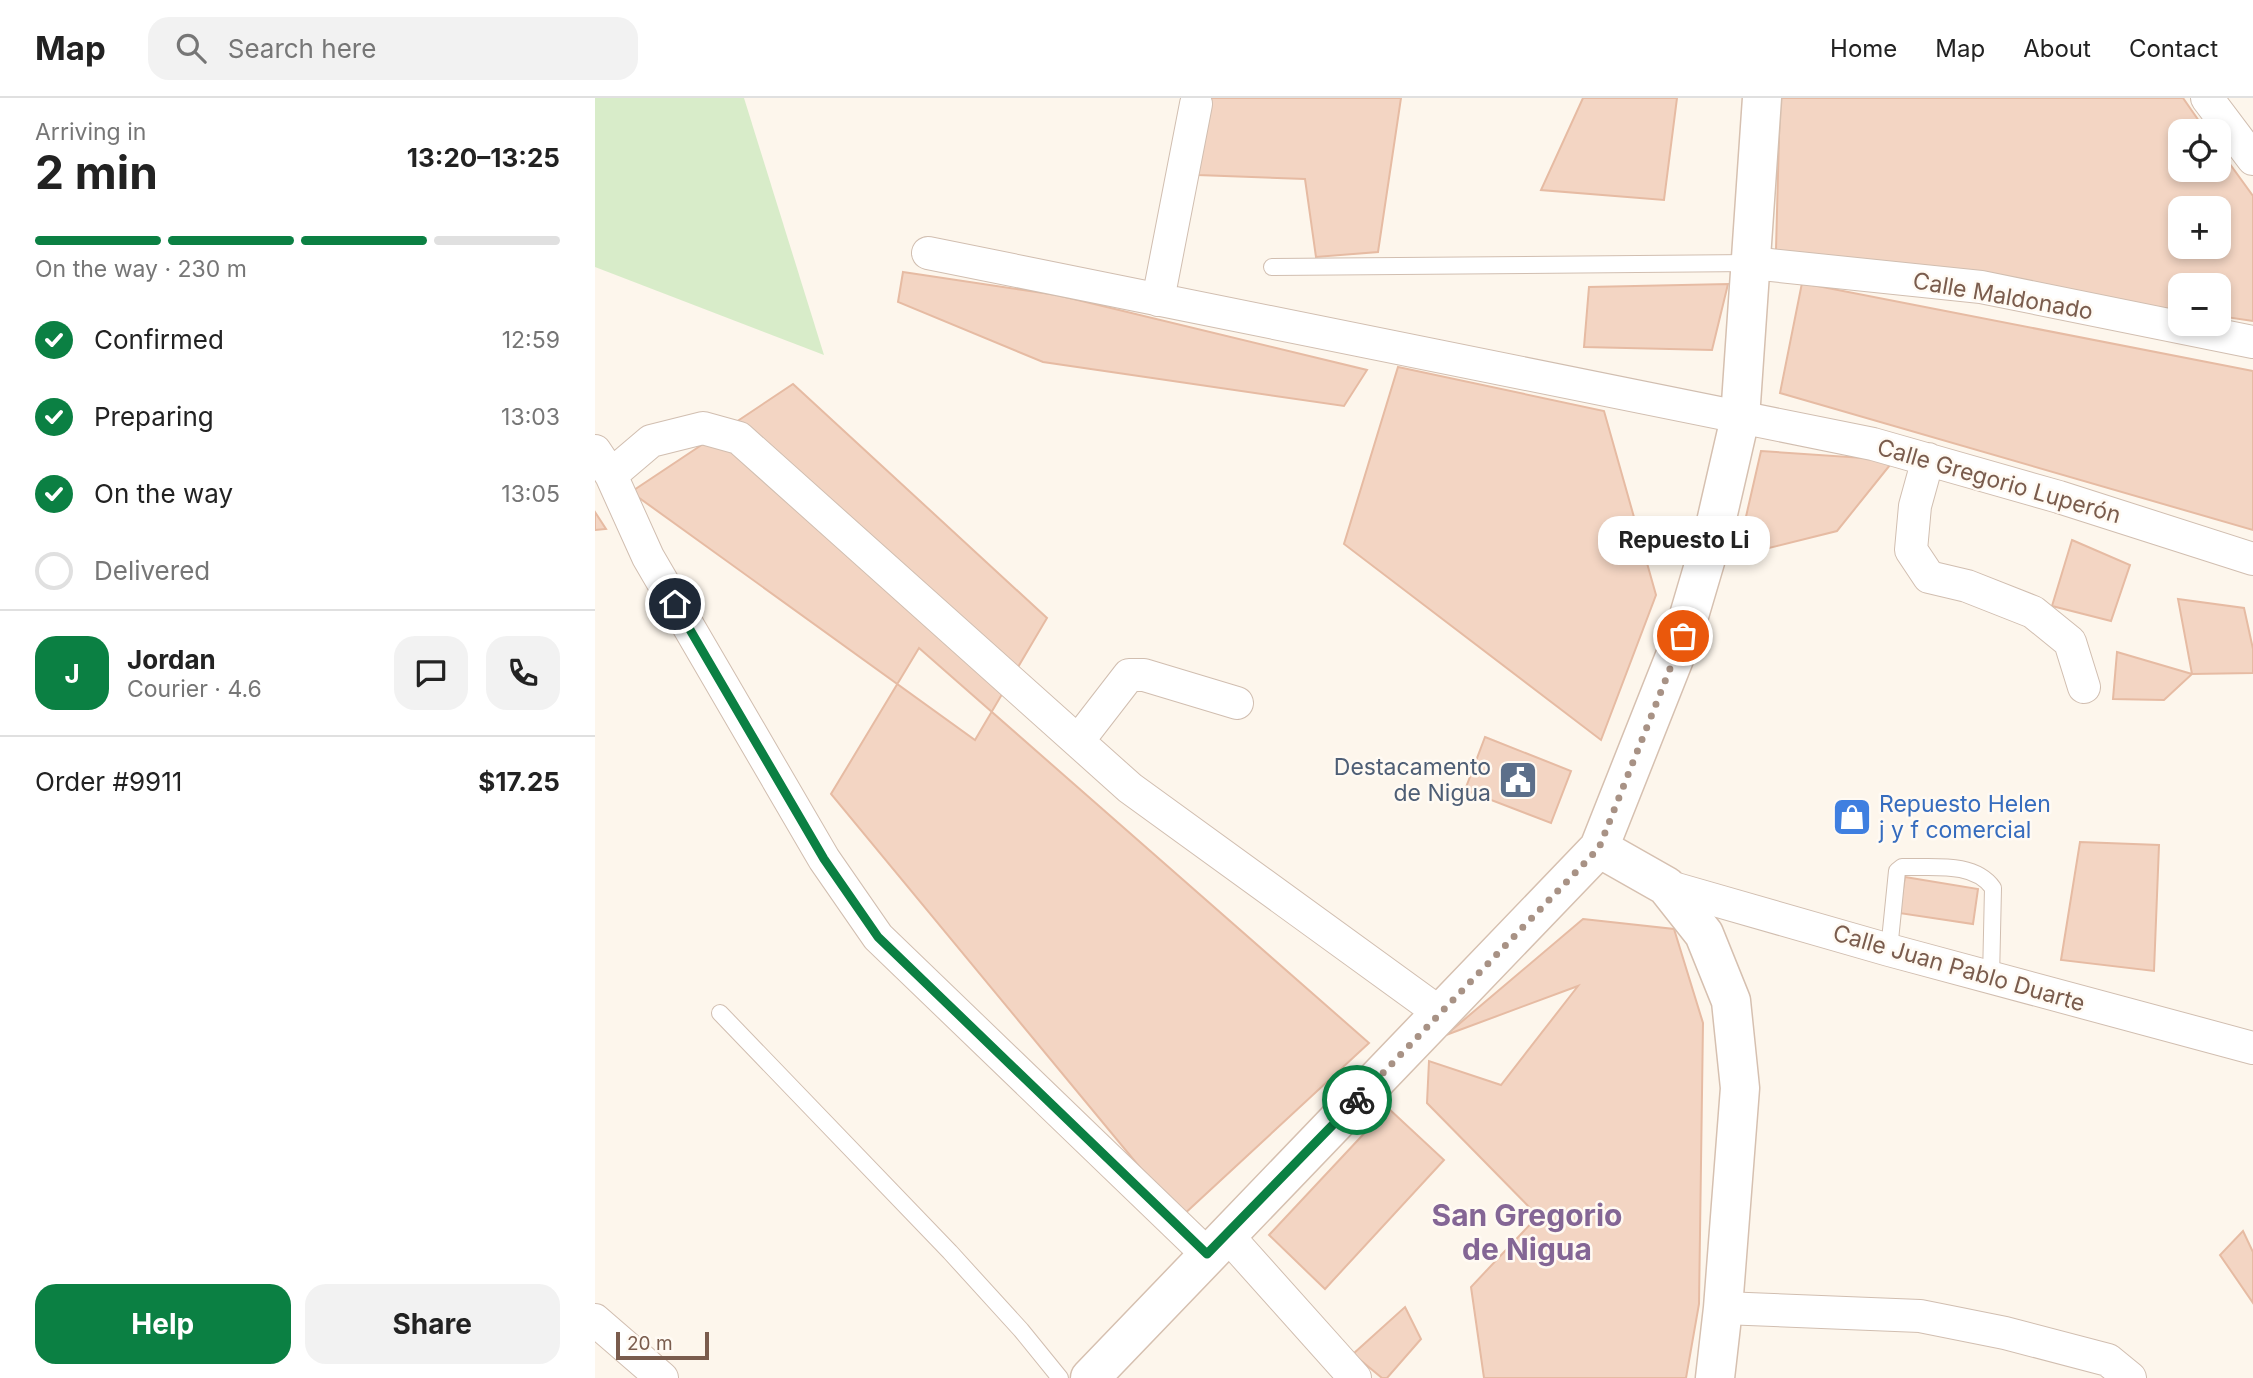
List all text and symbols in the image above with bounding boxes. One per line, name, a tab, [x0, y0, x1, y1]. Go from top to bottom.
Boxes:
search box	[148, 17, 638, 80]
text: Map	[35, 28, 106, 68]
icon: search	[172, 29, 210, 67]
text: Search here	[228, 33, 376, 64]
text: Home	[1830, 34, 1897, 63]
text: Map	[1935, 34, 1985, 63]
text: About	[2023, 34, 2091, 63]
text: Contact	[2129, 34, 2218, 63]
text: Arriving in	[35, 118, 146, 146]
map controls	[2168, 119, 2231, 336]
button: locate	[2168, 119, 2231, 182]
text: 13:20–13:25	[407, 142, 560, 173]
text: 2 min	[35, 144, 158, 200]
button: +	[2168, 196, 2231, 259]
text: On the way · 230 m	[35, 255, 247, 283]
street label: Calle Maldonado	[1911, 266, 2095, 326]
button: −	[2168, 273, 2231, 336]
icon: check	[35, 321, 73, 359]
text: Confirmed	[94, 324, 224, 355]
text: 12:59	[502, 326, 560, 354]
icon: check	[35, 398, 73, 436]
text: Preparing	[94, 401, 214, 432]
text: 13:03	[501, 403, 560, 431]
street label: Calle Gregorio Luperón	[1874, 433, 2124, 529]
icon: check	[35, 475, 73, 513]
text: On the way	[94, 478, 233, 509]
text: 13:05	[501, 480, 560, 508]
callout: Repuesto Li	[1597, 517, 1769, 566]
text: Repuesto Li	[1619, 526, 1749, 554]
text: Delivered	[94, 555, 210, 586]
pin	[645, 574, 705, 634]
icon: home	[656, 585, 694, 623]
pin	[1653, 606, 1713, 666]
icon: bag	[1664, 617, 1702, 655]
button: chat	[394, 636, 468, 710]
button: phone	[486, 636, 560, 710]
text: Jordan	[127, 644, 216, 675]
text: J	[64, 658, 80, 689]
text: Courier · 4.6	[127, 675, 262, 703]
place label: Destacamento de Nigua	[1334, 753, 1491, 807]
public building icon: Destacamento de Nigua	[1497, 759, 1539, 801]
text: Order #9911	[35, 766, 182, 797]
text: $17.25	[478, 766, 560, 797]
place label: Repuesto Helen j y f comercial	[1878, 790, 2051, 844]
shop icon: Repuesto Helen j y f comercial	[1831, 796, 1873, 838]
street label: Calle Juan Pablo Duarte	[1830, 919, 2088, 1017]
courier	[1322, 1065, 1392, 1135]
icon: bike	[1338, 1081, 1376, 1119]
district label: San Gregorio de Nigua	[1431, 1197, 1623, 1267]
button: Help	[35, 1284, 291, 1364]
button: Share	[305, 1284, 560, 1364]
scale bar	[616, 1329, 709, 1361]
text: 20 m	[627, 1332, 673, 1355]

